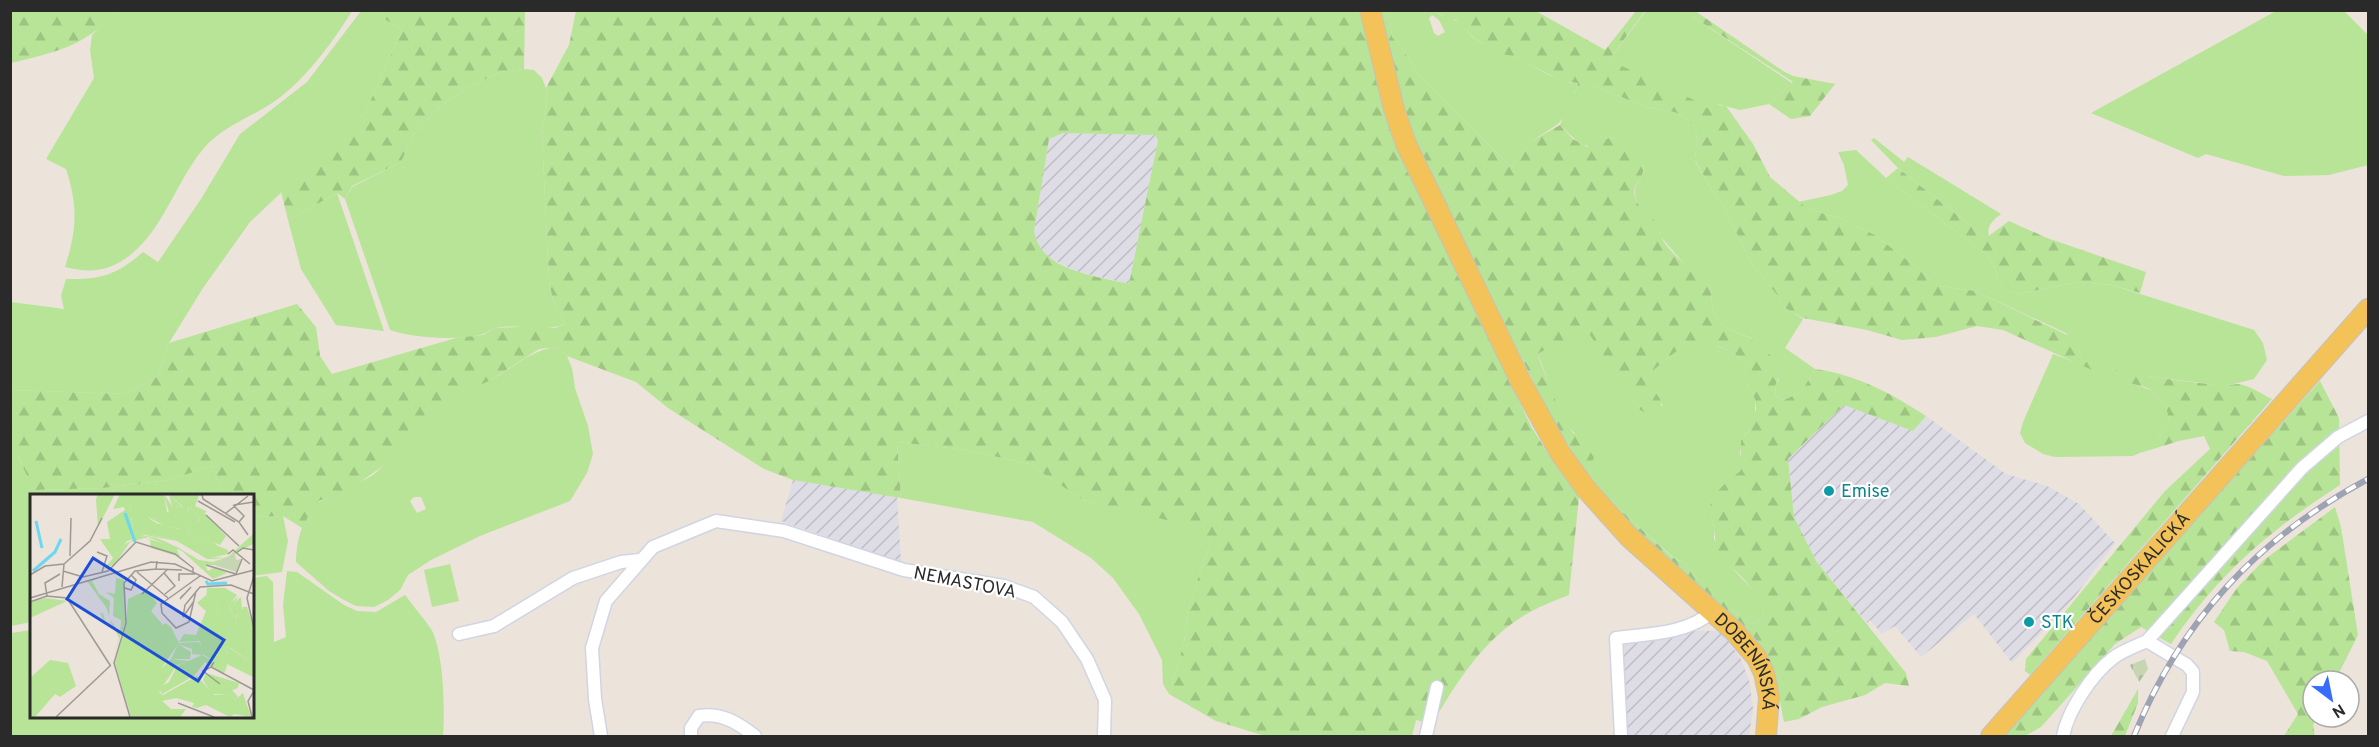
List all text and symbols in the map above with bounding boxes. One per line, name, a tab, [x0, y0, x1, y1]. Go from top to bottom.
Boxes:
place label: Emise	[1841, 481, 1889, 504]
marker: Emise	[1822, 484, 1836, 498]
inset map	[30, 494, 254, 717]
street label: ČESKOSKALICKÁ	[2083, 507, 2196, 630]
street label: NEMASTOVA	[911, 562, 1018, 605]
street label: DOBENÍNSKÁ	[1709, 609, 1781, 712]
place label: STK	[2041, 612, 2074, 635]
marker: STK	[2022, 615, 2036, 629]
north arrow	[2301, 669, 2361, 729]
text: N	[2328, 698, 2348, 722]

